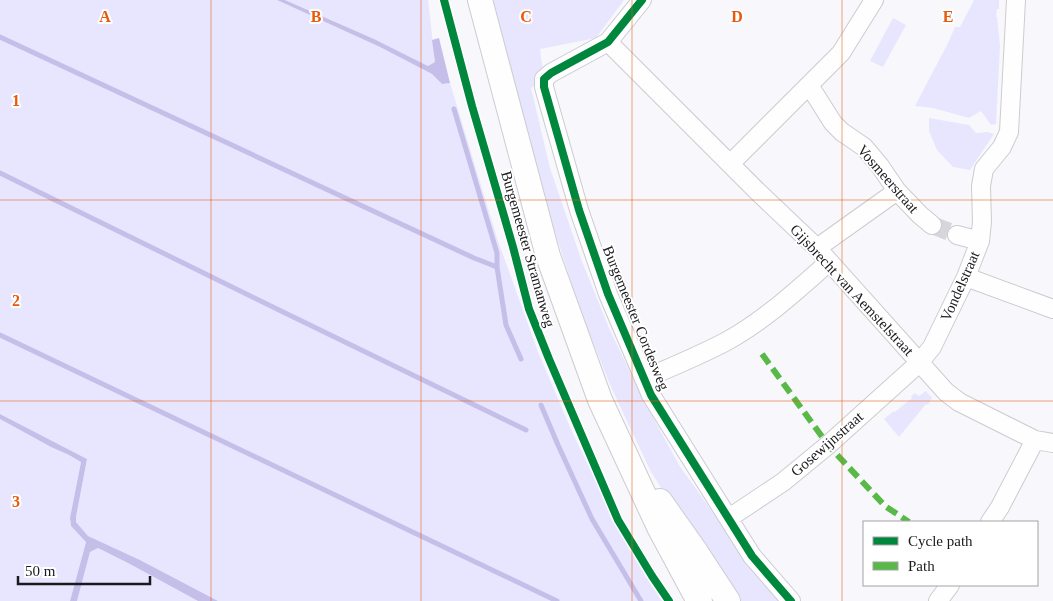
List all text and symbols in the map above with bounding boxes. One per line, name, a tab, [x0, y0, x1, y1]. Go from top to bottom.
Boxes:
text: A	[99, 8, 111, 25]
text: B	[311, 8, 322, 25]
text: C	[520, 8, 532, 25]
text: D	[731, 8, 743, 25]
text: E	[943, 8, 953, 25]
text: 1	[12, 92, 20, 109]
street label: Vosmeerstraat	[854, 142, 922, 217]
street label: Burgemeester Stramanweg	[498, 169, 558, 329]
street label: Gijsbrecht van Aemstelstraat	[787, 221, 918, 359]
street label: Burgemeester Cordesweg	[600, 243, 672, 393]
street label: Vondelstraat	[937, 248, 983, 323]
text: 2	[12, 292, 20, 309]
street label: Gosewijnstraat	[788, 408, 867, 480]
text: 3	[12, 493, 20, 510]
legend	[863, 521, 1038, 586]
text: Cycle path	[908, 533, 973, 549]
scale bar	[18, 554, 150, 586]
text: Path	[908, 558, 935, 574]
text: 50 m	[25, 563, 56, 579]

